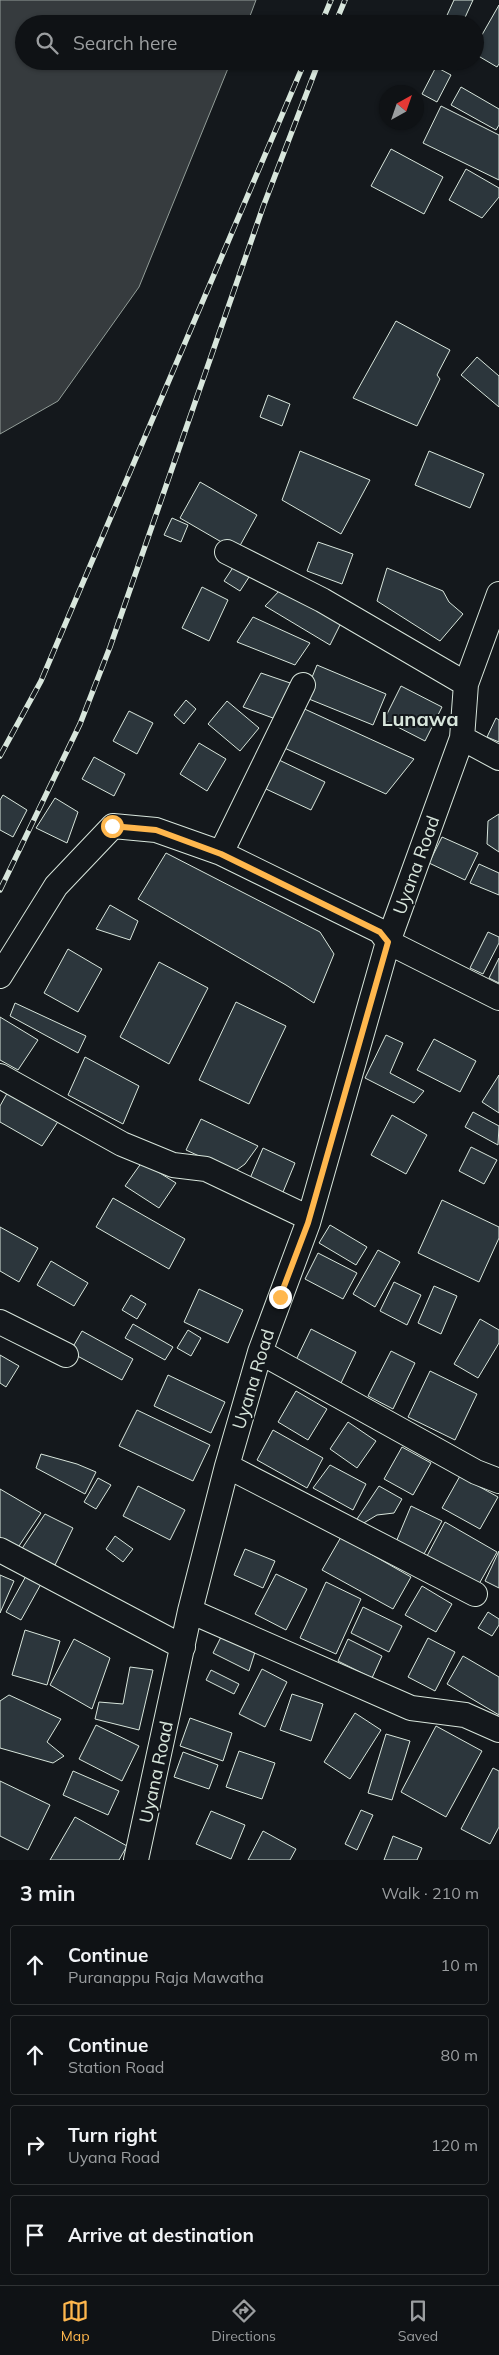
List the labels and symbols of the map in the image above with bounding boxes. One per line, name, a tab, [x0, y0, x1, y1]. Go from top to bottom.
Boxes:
north arrow	[379, 85, 424, 130]
district label: Lunawa	[381, 706, 459, 731]
street label: Uyana Road	[387, 812, 445, 918]
route start	[101, 815, 124, 838]
route end	[269, 1286, 292, 1309]
street label: Uyana Road	[227, 1326, 279, 1432]
street label: Uyana Road	[134, 1719, 178, 1825]

